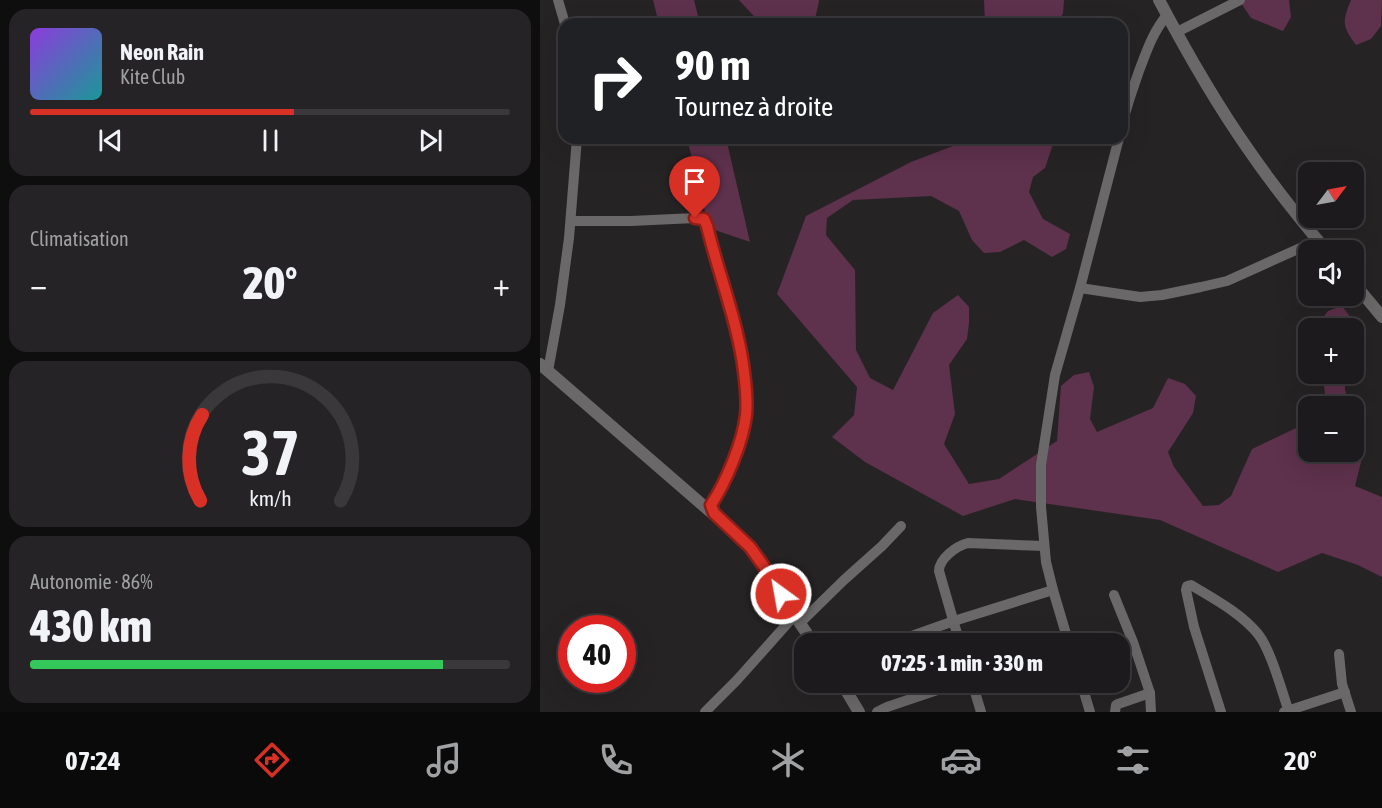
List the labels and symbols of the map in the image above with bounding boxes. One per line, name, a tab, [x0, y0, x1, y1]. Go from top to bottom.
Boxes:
pin	[669, 156, 720, 218]
north arrow	[1298, 162, 1364, 228]
position arrow	[749, 562, 813, 626]
speed limit sign: 40	[558, 615, 636, 693]

